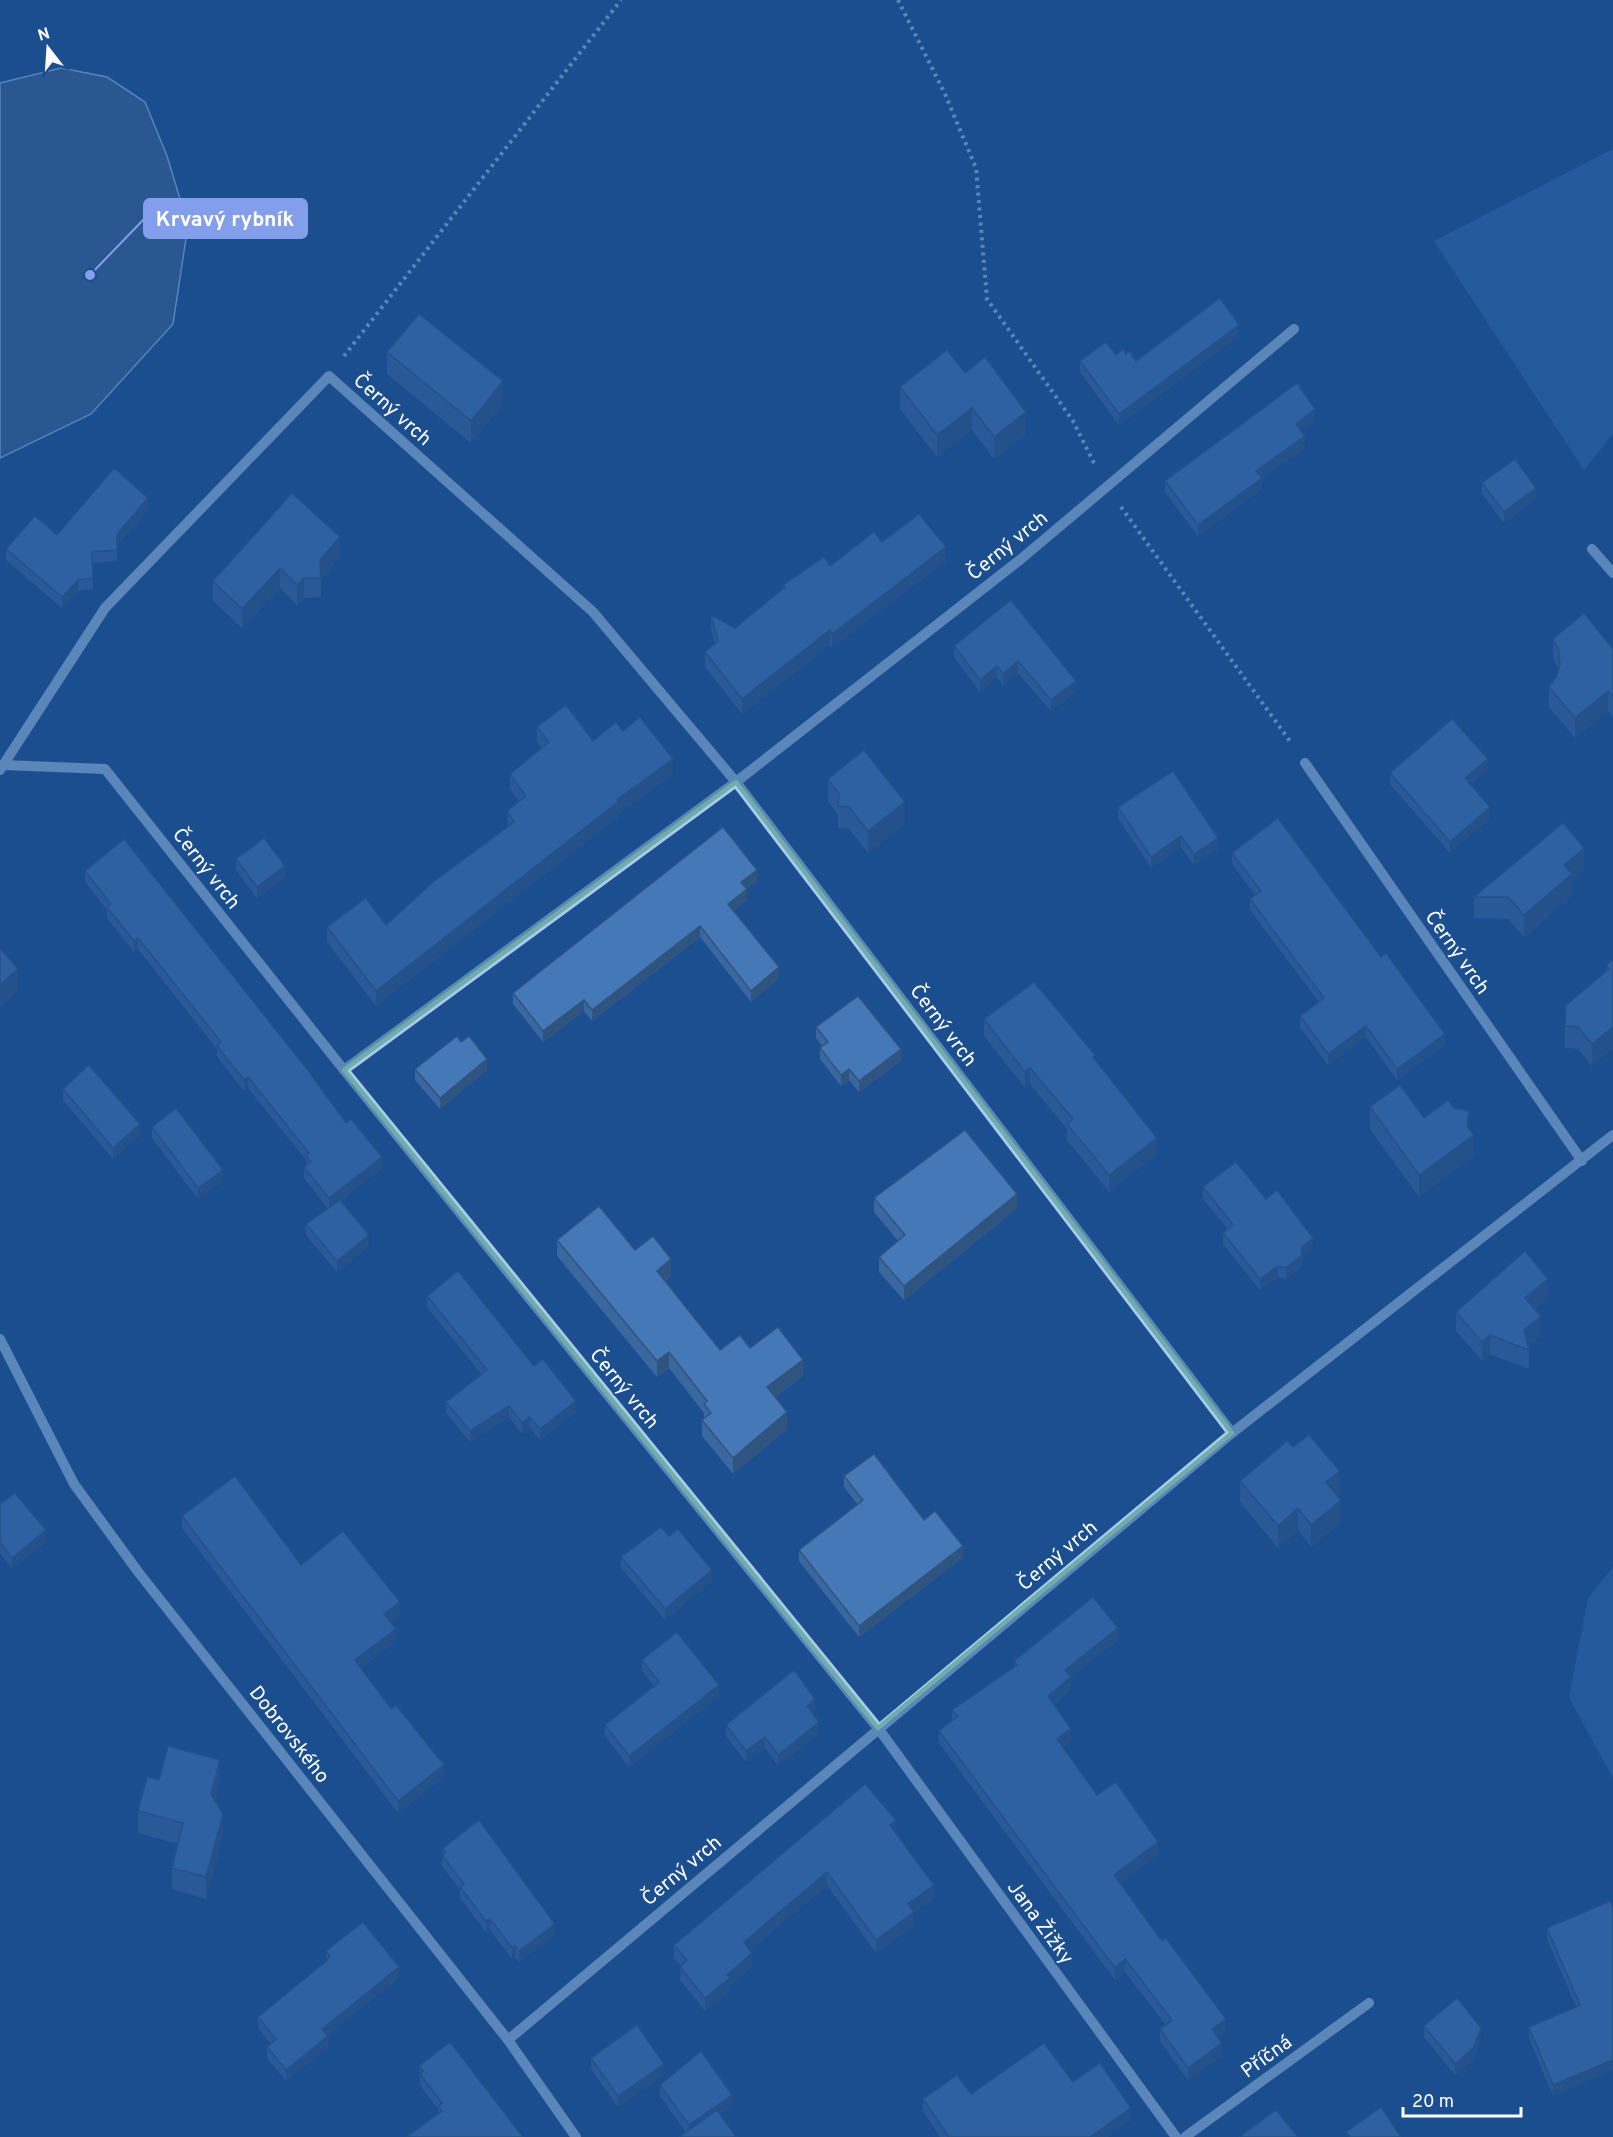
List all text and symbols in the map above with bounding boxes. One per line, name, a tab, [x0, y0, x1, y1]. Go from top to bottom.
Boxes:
north arrow	[18, 18, 78, 78]
text: N	[36, 24, 53, 47]
callout: Krvavý rybník	[144, 199, 307, 238]
text: Krvavý rybník	[156, 207, 294, 234]
street label: Černý vrch	[347, 367, 438, 453]
street label: Černý vrch	[961, 504, 1054, 587]
street label: Černý vrch	[165, 822, 247, 915]
street label: Černý vrch	[1418, 905, 1496, 1000]
street label: Černý vrch	[903, 979, 984, 1073]
street label: Černý vrch	[583, 1342, 666, 1435]
street label: Černý vrch	[1012, 1514, 1104, 1598]
street label: Dobrovského	[242, 1681, 335, 1789]
street label: Černý vrch	[636, 1829, 728, 1913]
street label: Jana Žižky	[1000, 1875, 1080, 1970]
street label: Příčná	[1236, 2030, 1298, 2085]
scale bar	[1403, 2080, 1522, 2118]
text: 20 m	[1412, 2091, 1454, 2114]

